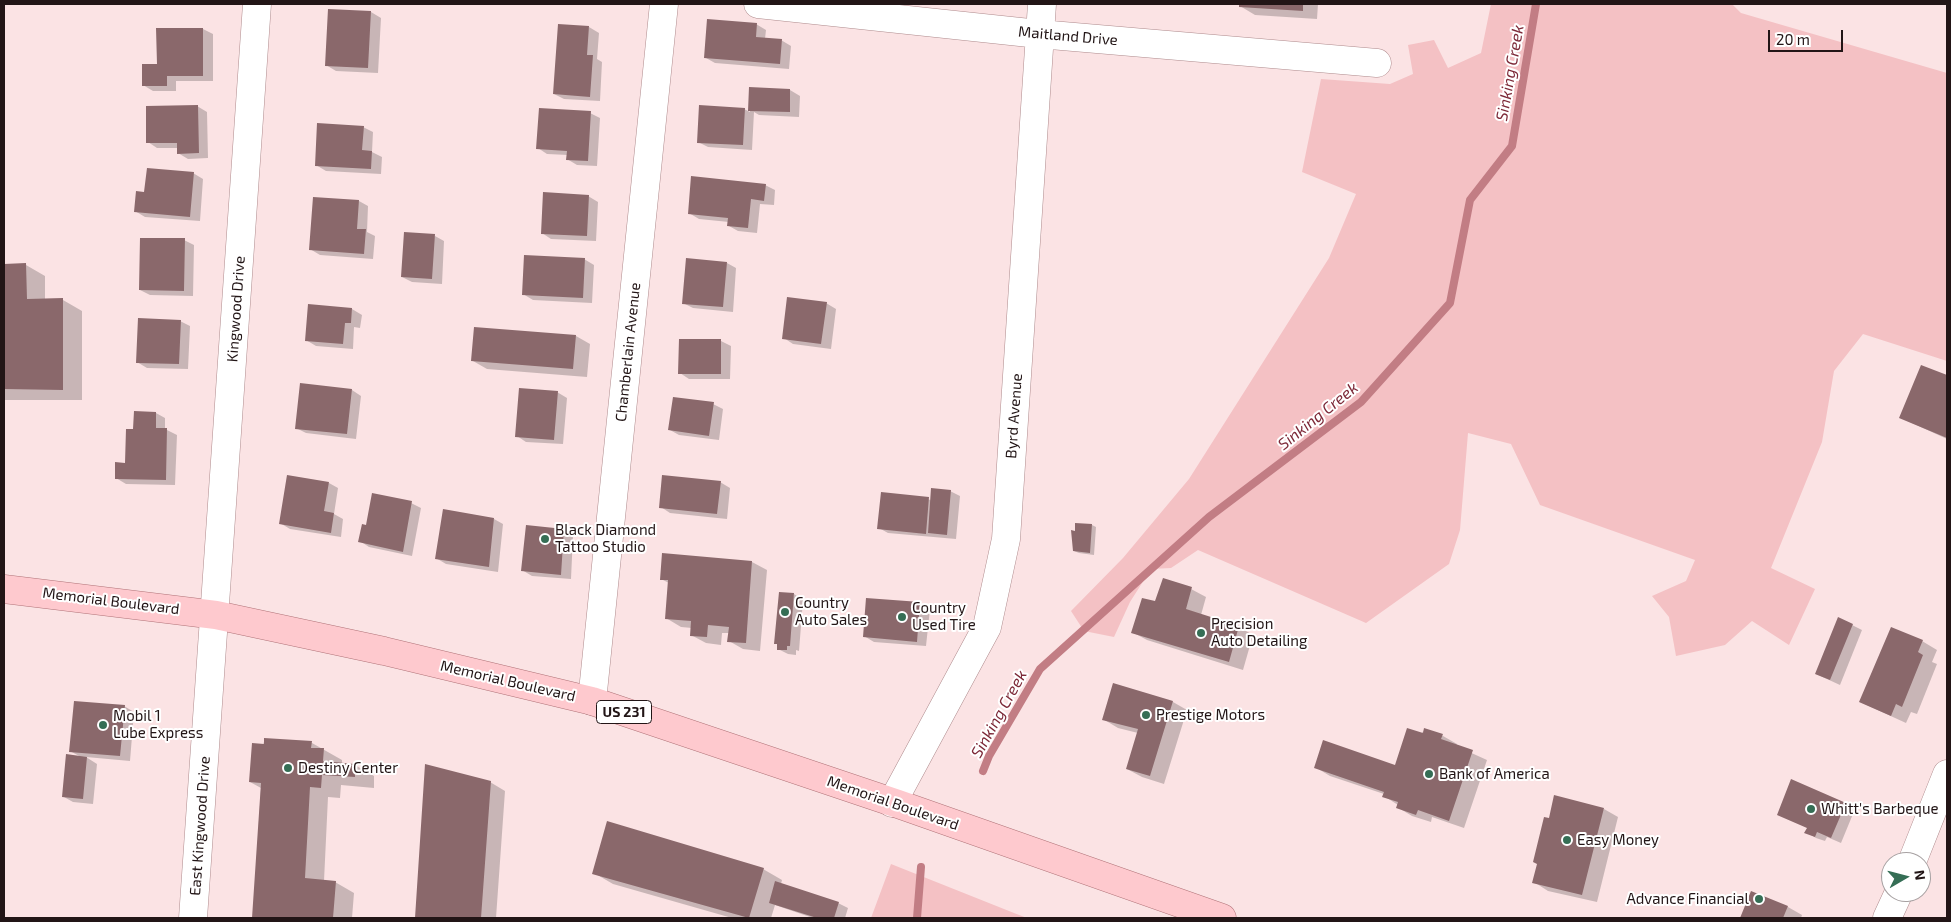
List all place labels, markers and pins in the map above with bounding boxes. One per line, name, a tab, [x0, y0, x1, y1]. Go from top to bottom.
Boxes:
place label: Black Diamond Tattoo Studio	[555, 521, 656, 556]
marker: Black Diamond Tattoo Studio	[539, 533, 551, 545]
place label: Country Auto Sales	[795, 594, 867, 629]
place label: Country Used Tire	[912, 599, 976, 634]
marker: Country Auto Sales	[779, 606, 791, 618]
marker: Country Used Tire	[896, 611, 908, 623]
place label: Precision Auto Detailing	[1211, 615, 1307, 650]
marker: Precision Auto Detailing	[1195, 627, 1207, 639]
place label: Prestige Motors	[1156, 706, 1265, 724]
place label: Mobil 1 Lube Express	[113, 707, 203, 742]
marker: Prestige Motors	[1140, 709, 1152, 721]
marker: Mobil 1 Lube Express	[97, 719, 109, 731]
place label: Destiny Center	[298, 759, 398, 777]
marker: Destiny Center	[282, 762, 294, 774]
place label: Bank of America	[1439, 765, 1550, 783]
marker: Bank of America	[1423, 768, 1435, 780]
place label: Whitt's Barbeque	[1821, 800, 1938, 818]
marker: Whitt's Barbeque	[1805, 803, 1817, 815]
place label: Easy Money	[1577, 831, 1659, 849]
marker: Easy Money	[1561, 834, 1573, 846]
place label: Advance Financial	[1626, 890, 1749, 908]
marker: Advance Financial	[1753, 893, 1765, 905]

